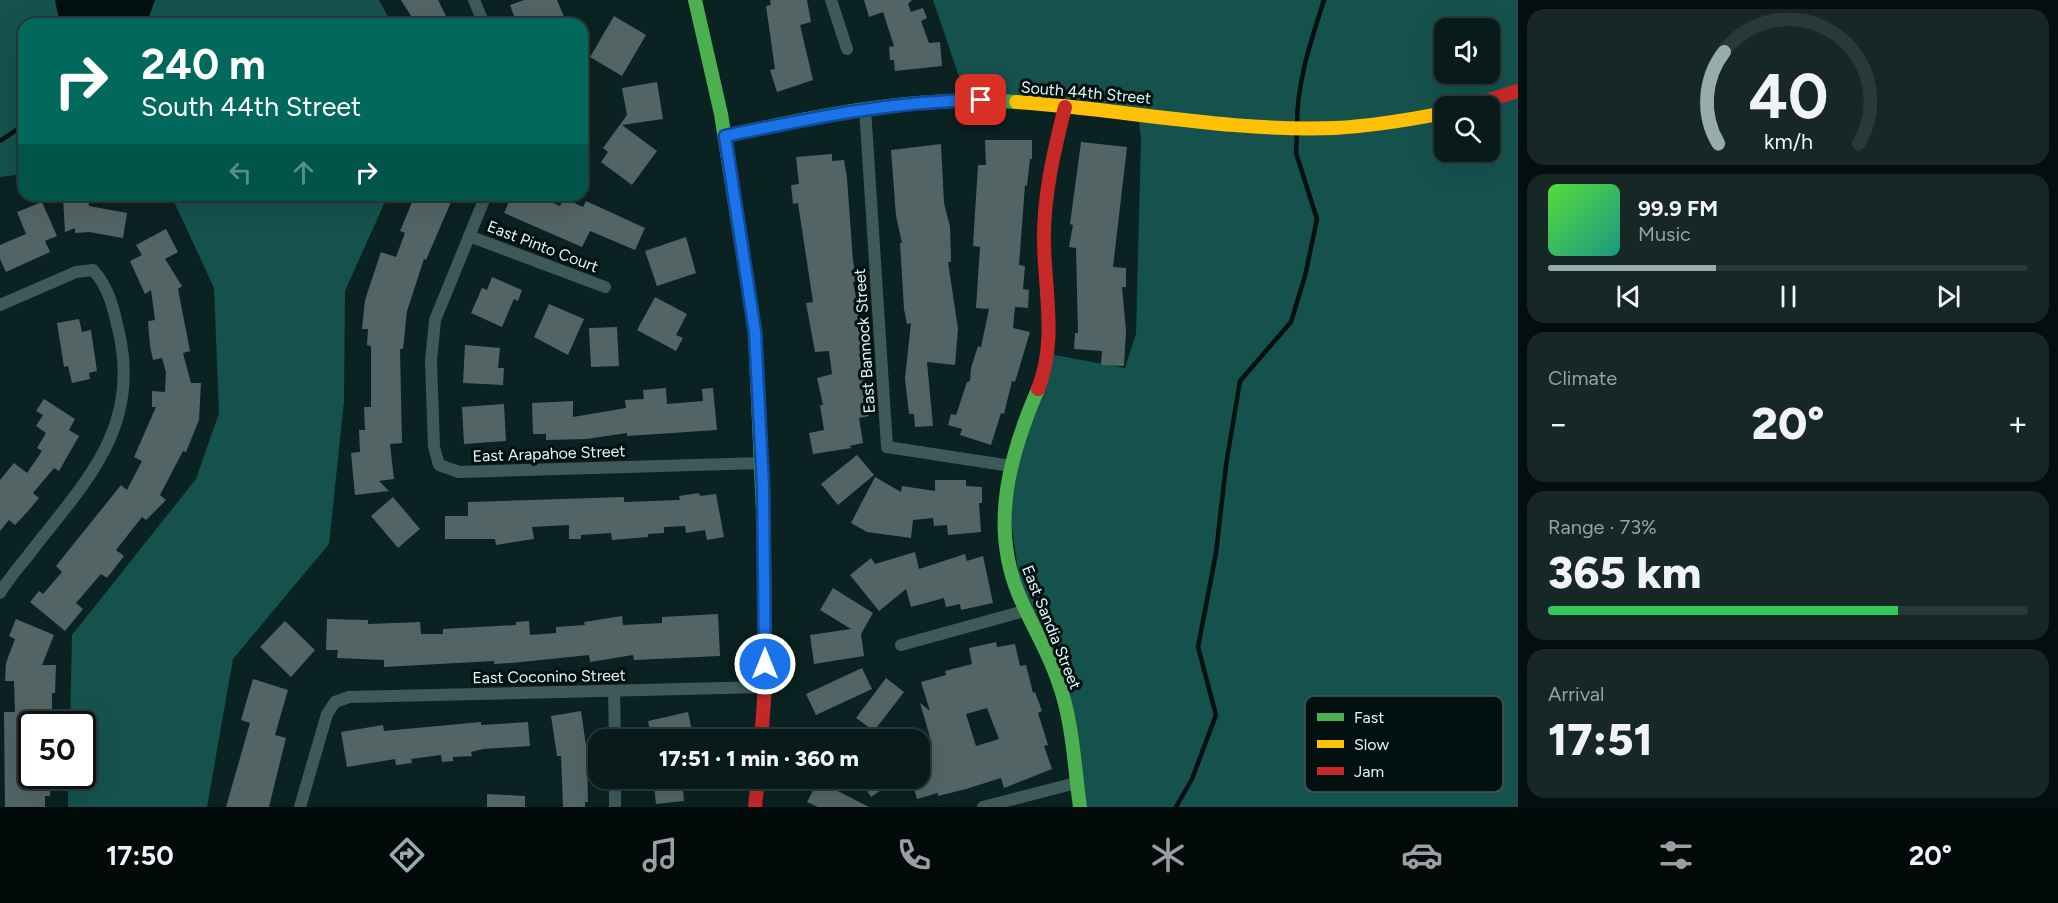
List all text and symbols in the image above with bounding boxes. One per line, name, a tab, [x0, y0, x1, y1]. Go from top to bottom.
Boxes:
map controls	[1434, 18, 1500, 162]
button: sound	[1434, 18, 1500, 84]
text: 240 m	[141, 39, 266, 90]
icon: right	[42, 42, 120, 120]
text: 40	[1748, 59, 1828, 134]
pin	[955, 74, 1006, 125]
street label: South 44th Street	[1020, 77, 1152, 108]
icon: arrive	[964, 83, 997, 116]
text: South 44th Street	[141, 90, 361, 123]
button: search	[1434, 96, 1500, 162]
text: km/h	[1764, 129, 1812, 154]
icon: left	[224, 156, 257, 189]
icon: ahead	[287, 156, 320, 189]
icon: right	[350, 156, 383, 189]
text: 99.9 FM	[1638, 195, 1718, 222]
street label: East Pinto Court	[485, 217, 601, 276]
text: Music	[1638, 222, 1691, 246]
street label: East Bannock Street	[850, 268, 879, 414]
icon: previous	[1612, 280, 1645, 313]
icon: pause	[1772, 280, 1805, 313]
icon: next	[1932, 280, 1965, 313]
text: Climate	[1548, 366, 1617, 390]
text: 20°	[1751, 396, 1825, 450]
text: −	[1548, 404, 1569, 443]
text: +	[2007, 404, 2028, 443]
street label: East Arapahoe Street	[472, 441, 626, 466]
text: Range · 73%	[1548, 515, 1657, 539]
text: 365 km	[1548, 545, 1701, 599]
street label: East Sandia Street	[1018, 562, 1085, 692]
position arrow	[733, 632, 797, 696]
street label: East Coconino Street	[472, 666, 626, 687]
text: Arrival	[1548, 682, 1604, 706]
legend	[1305, 696, 1503, 792]
text: Fast	[1354, 708, 1384, 727]
speed limit sign: 50	[18, 711, 96, 789]
text: 17:51	[1548, 712, 1653, 766]
text: Slow	[1354, 735, 1389, 754]
text: 17:51 · 1 min · 360 m	[659, 745, 859, 772]
text: Jam	[1354, 762, 1384, 781]
icon: directions	[386, 834, 428, 876]
icon: music	[639, 834, 681, 876]
icon: phone	[893, 834, 935, 876]
icon: climate	[1147, 834, 1189, 876]
icon: car	[1401, 834, 1443, 876]
icon: filters	[1655, 834, 1697, 876]
text: 17:50	[106, 839, 174, 872]
text: 20°	[1909, 839, 1952, 872]

